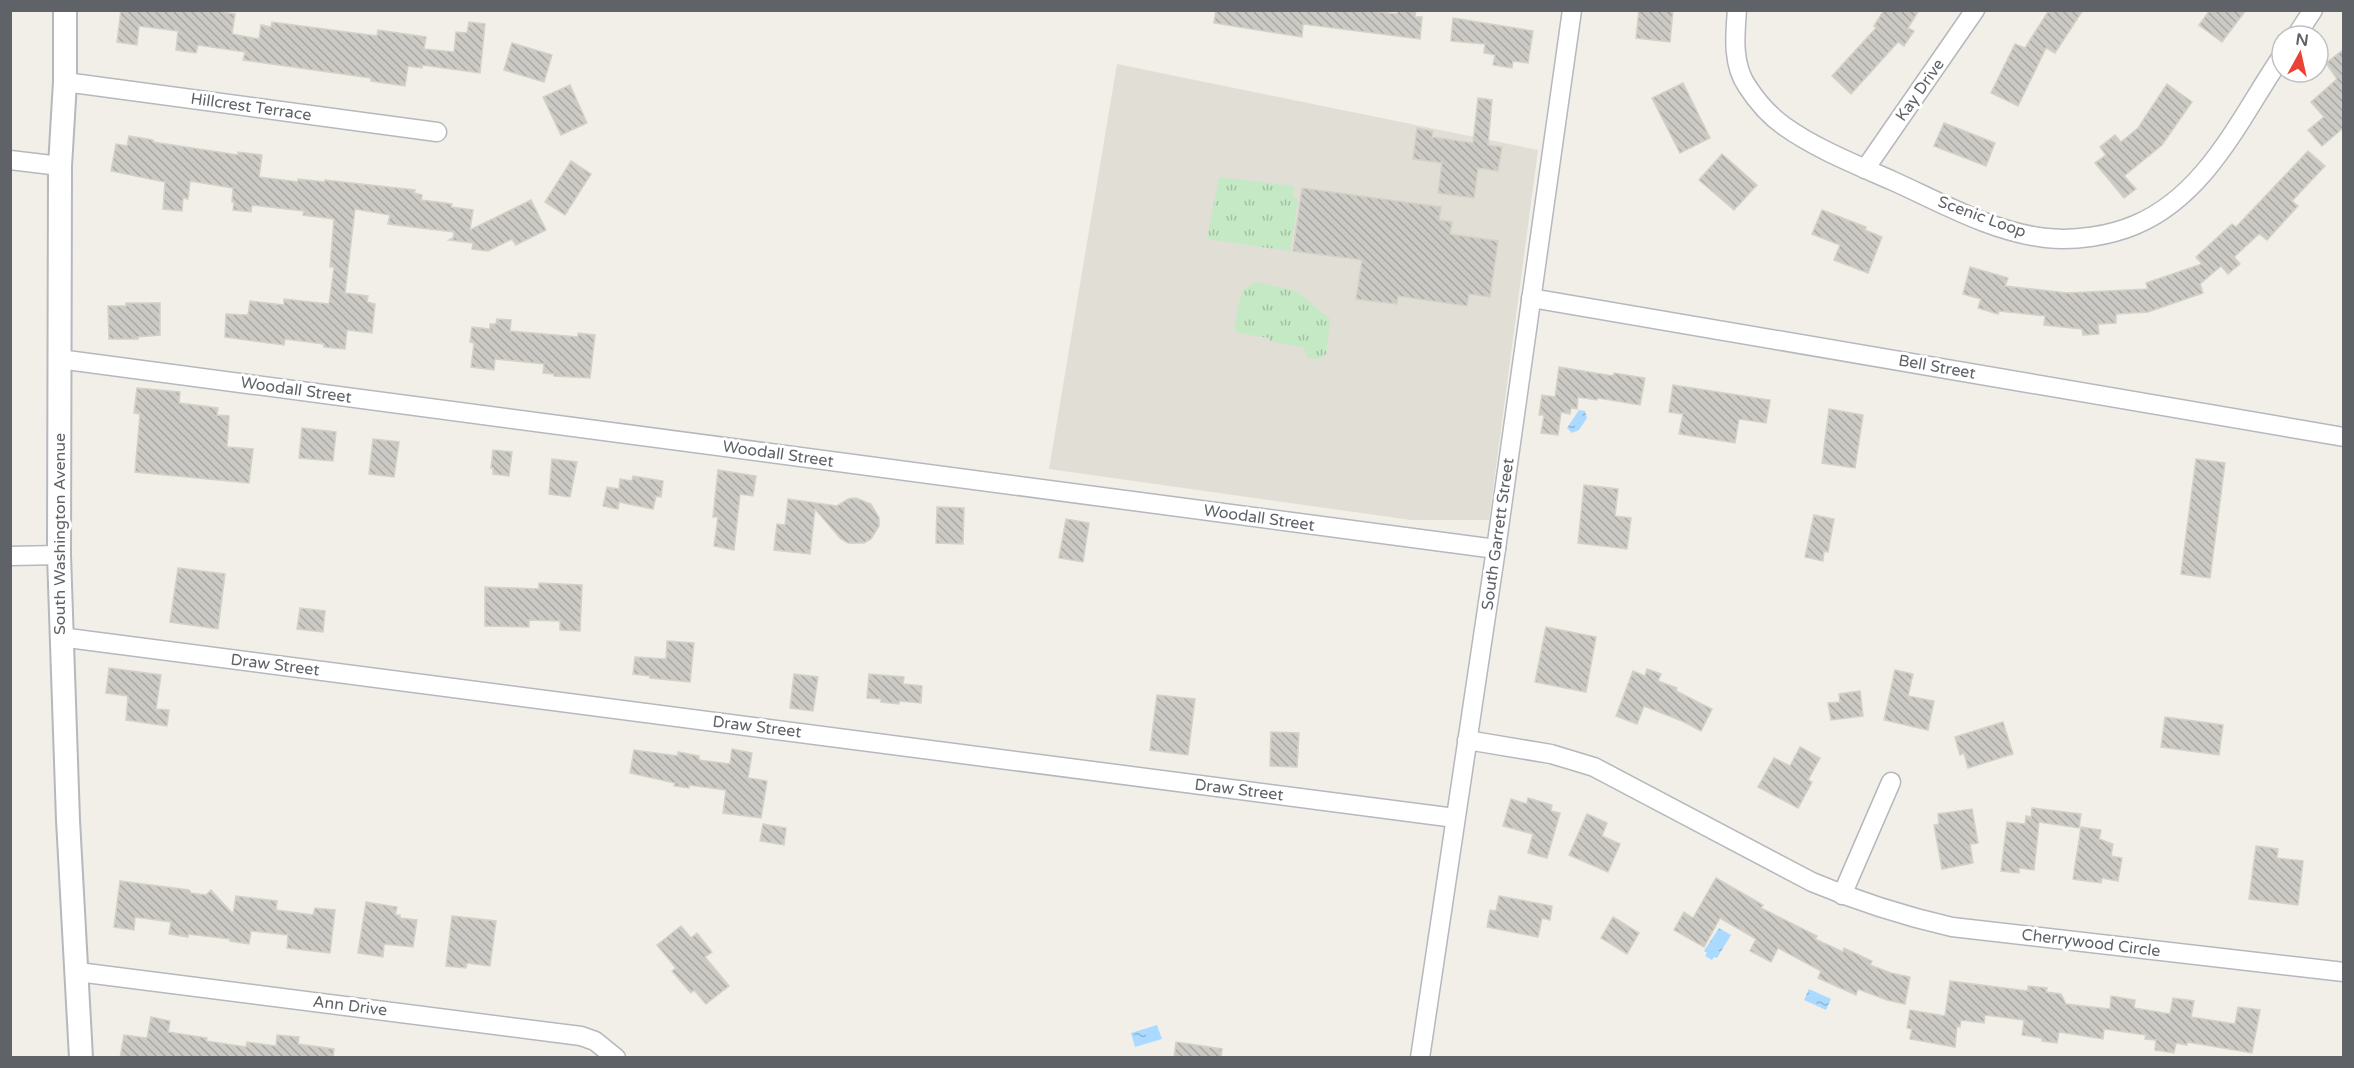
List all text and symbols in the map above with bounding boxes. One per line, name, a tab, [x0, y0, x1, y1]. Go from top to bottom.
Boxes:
north arrow	[2270, 24, 2330, 84]
text: N	[2294, 29, 2310, 51]
street label: Kay Drive	[1891, 55, 1949, 125]
street label: Hillcrest Terrace	[189, 89, 313, 125]
street label: Scenic Loop	[1935, 192, 2029, 242]
street label: Bell Street	[1897, 350, 1977, 384]
street label: Woodall Street	[239, 372, 353, 408]
street label: South Washington Avenue	[50, 433, 70, 635]
street label: Woodall Street	[721, 436, 835, 472]
street label: South Garrett Street	[1477, 457, 1519, 611]
street label: Woodall Street	[1202, 500, 1316, 536]
street label: Draw Street	[229, 650, 321, 680]
street label: Draw Street	[711, 712, 803, 742]
street label: Draw Street	[1193, 775, 1285, 805]
street label: Cherrywood Circle	[2020, 925, 2162, 961]
street label: Ann Drive	[312, 992, 388, 1020]

